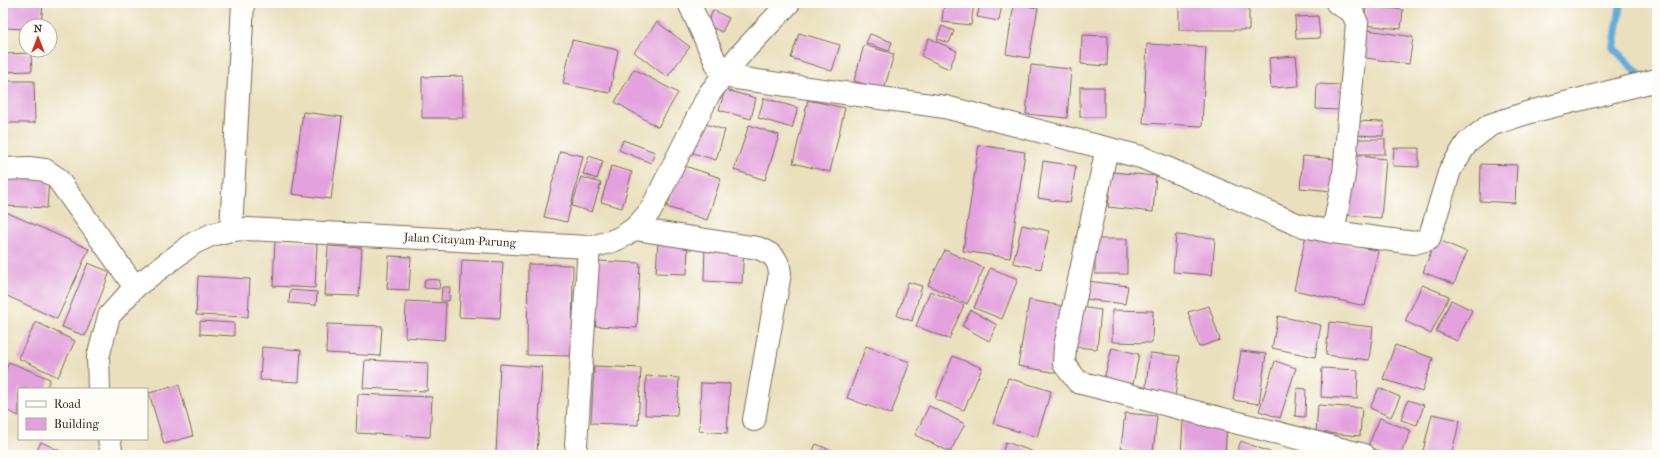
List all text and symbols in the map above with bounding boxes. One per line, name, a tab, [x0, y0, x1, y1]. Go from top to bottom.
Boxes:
north arrow	[18, 18, 58, 58]
text: N	[34, 22, 43, 35]
street label: Jalan Citayam-Parung	[403, 230, 517, 250]
legend	[18, 388, 148, 440]
text: Road	[54, 397, 81, 411]
text: Building	[54, 417, 99, 431]

